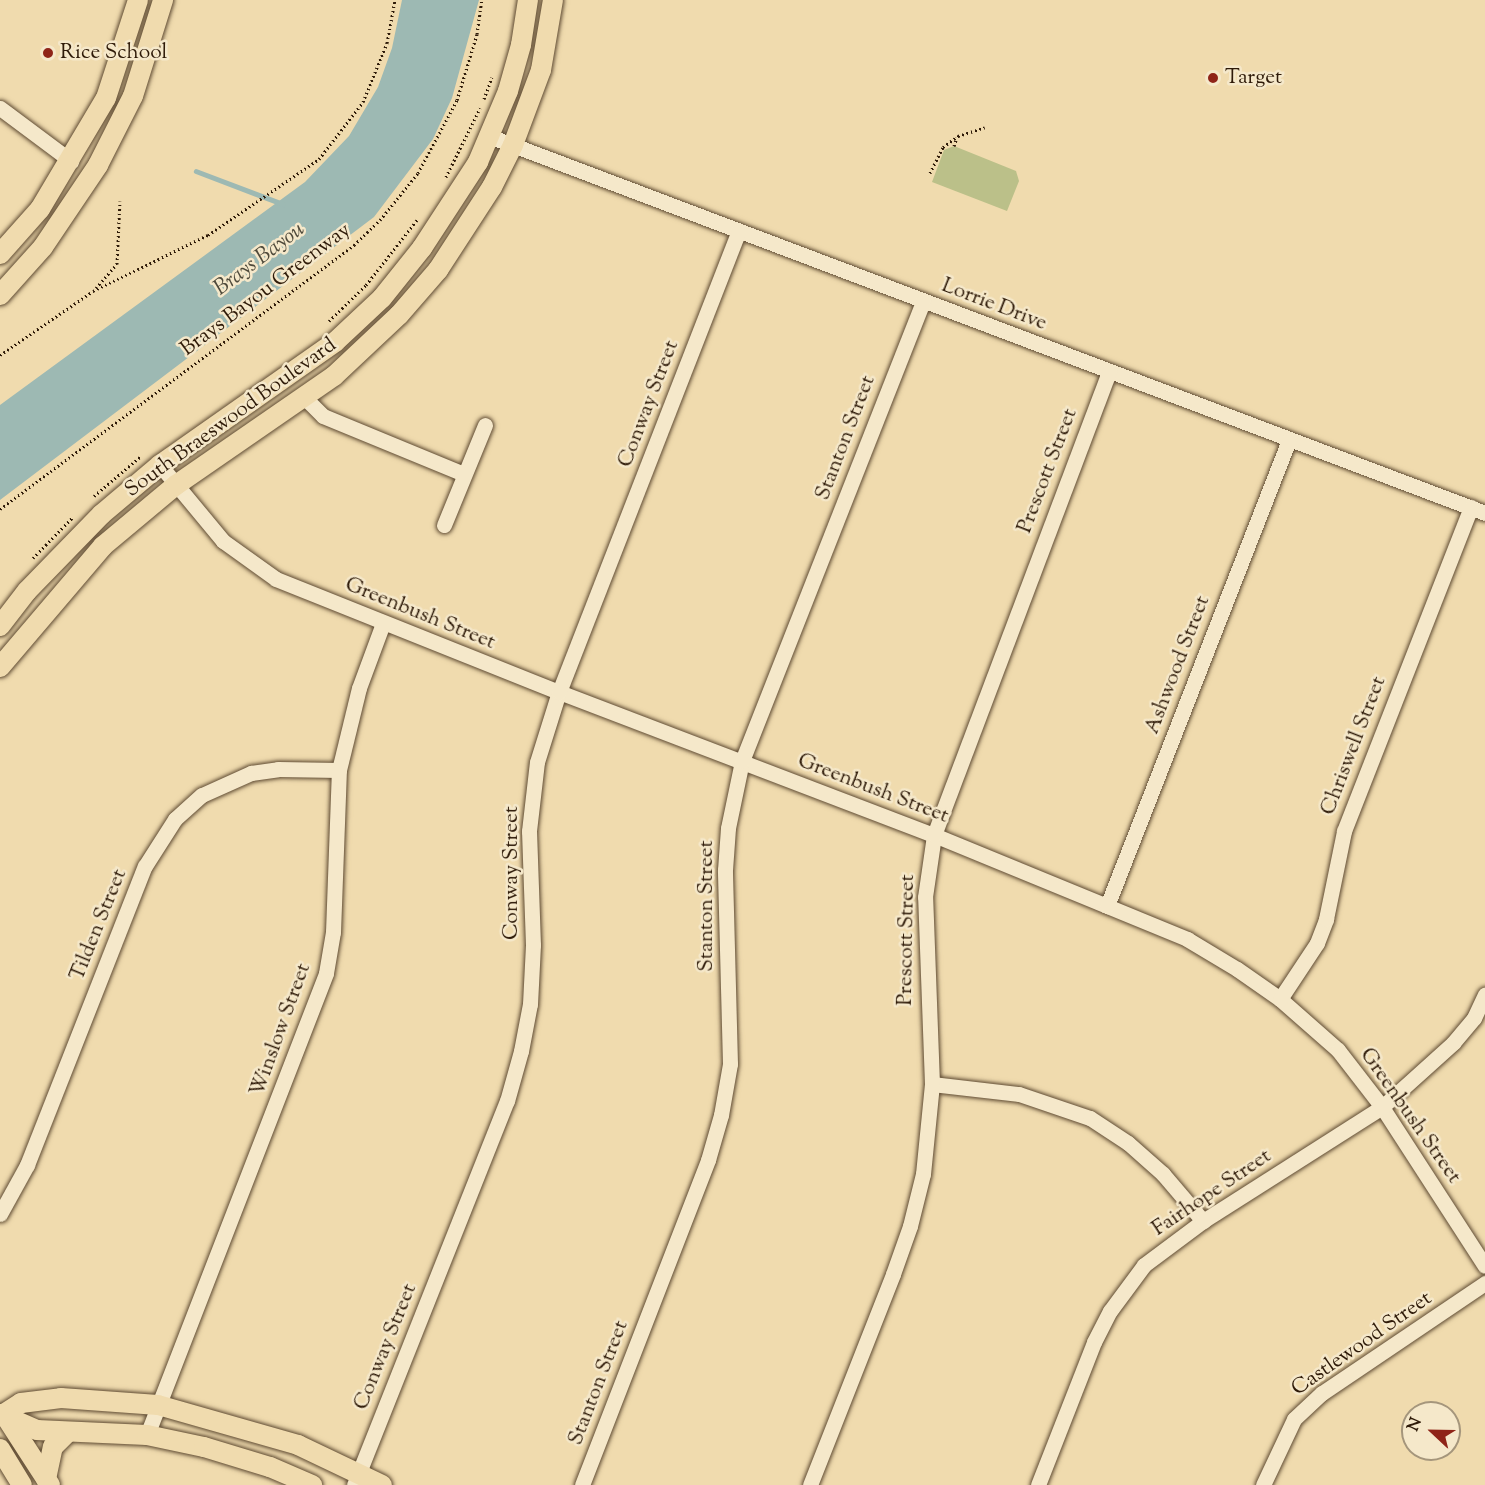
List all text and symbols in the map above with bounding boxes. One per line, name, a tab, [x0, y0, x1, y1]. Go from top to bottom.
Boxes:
place label: Rice School	[60, 40, 167, 66]
marker: Rice School	[41, 46, 55, 60]
place label: Target	[1225, 65, 1282, 91]
marker: Target	[1206, 71, 1220, 85]
water label: Brays Bayou	[209, 217, 311, 303]
street label: Brays Bayou Greenway	[176, 218, 356, 362]
street label: Lorrie Drive	[938, 273, 1050, 337]
street label: South Braeswood Boulevard	[120, 333, 342, 503]
street label: Conway Street	[613, 337, 685, 471]
street label: Stanton Street	[811, 372, 881, 504]
street label: Prescott Street	[1013, 405, 1083, 537]
street label: Greenbush Street	[341, 572, 499, 656]
street label: Ashwood Street	[1140, 592, 1216, 738]
street label: Chriswell Street	[1316, 673, 1392, 819]
street label: Greenbush Street	[794, 749, 952, 829]
street label: Conway Street	[499, 806, 525, 940]
street label: Stanton Street	[694, 840, 720, 972]
street label: Tilden Street	[65, 866, 133, 984]
street label: Prescott Street	[893, 874, 921, 1006]
street label: Winslow Street	[245, 960, 317, 1100]
street label: Greenbush Street	[1354, 1043, 1466, 1189]
street label: Fairhope Street	[1148, 1144, 1276, 1242]
street label: Conway Street	[349, 1280, 423, 1414]
street label: Castlewood Street	[1287, 1286, 1437, 1402]
street label: Stanton Street	[564, 1317, 634, 1449]
north arrow	[1401, 1401, 1461, 1461]
text: N	[1403, 1415, 1429, 1435]

